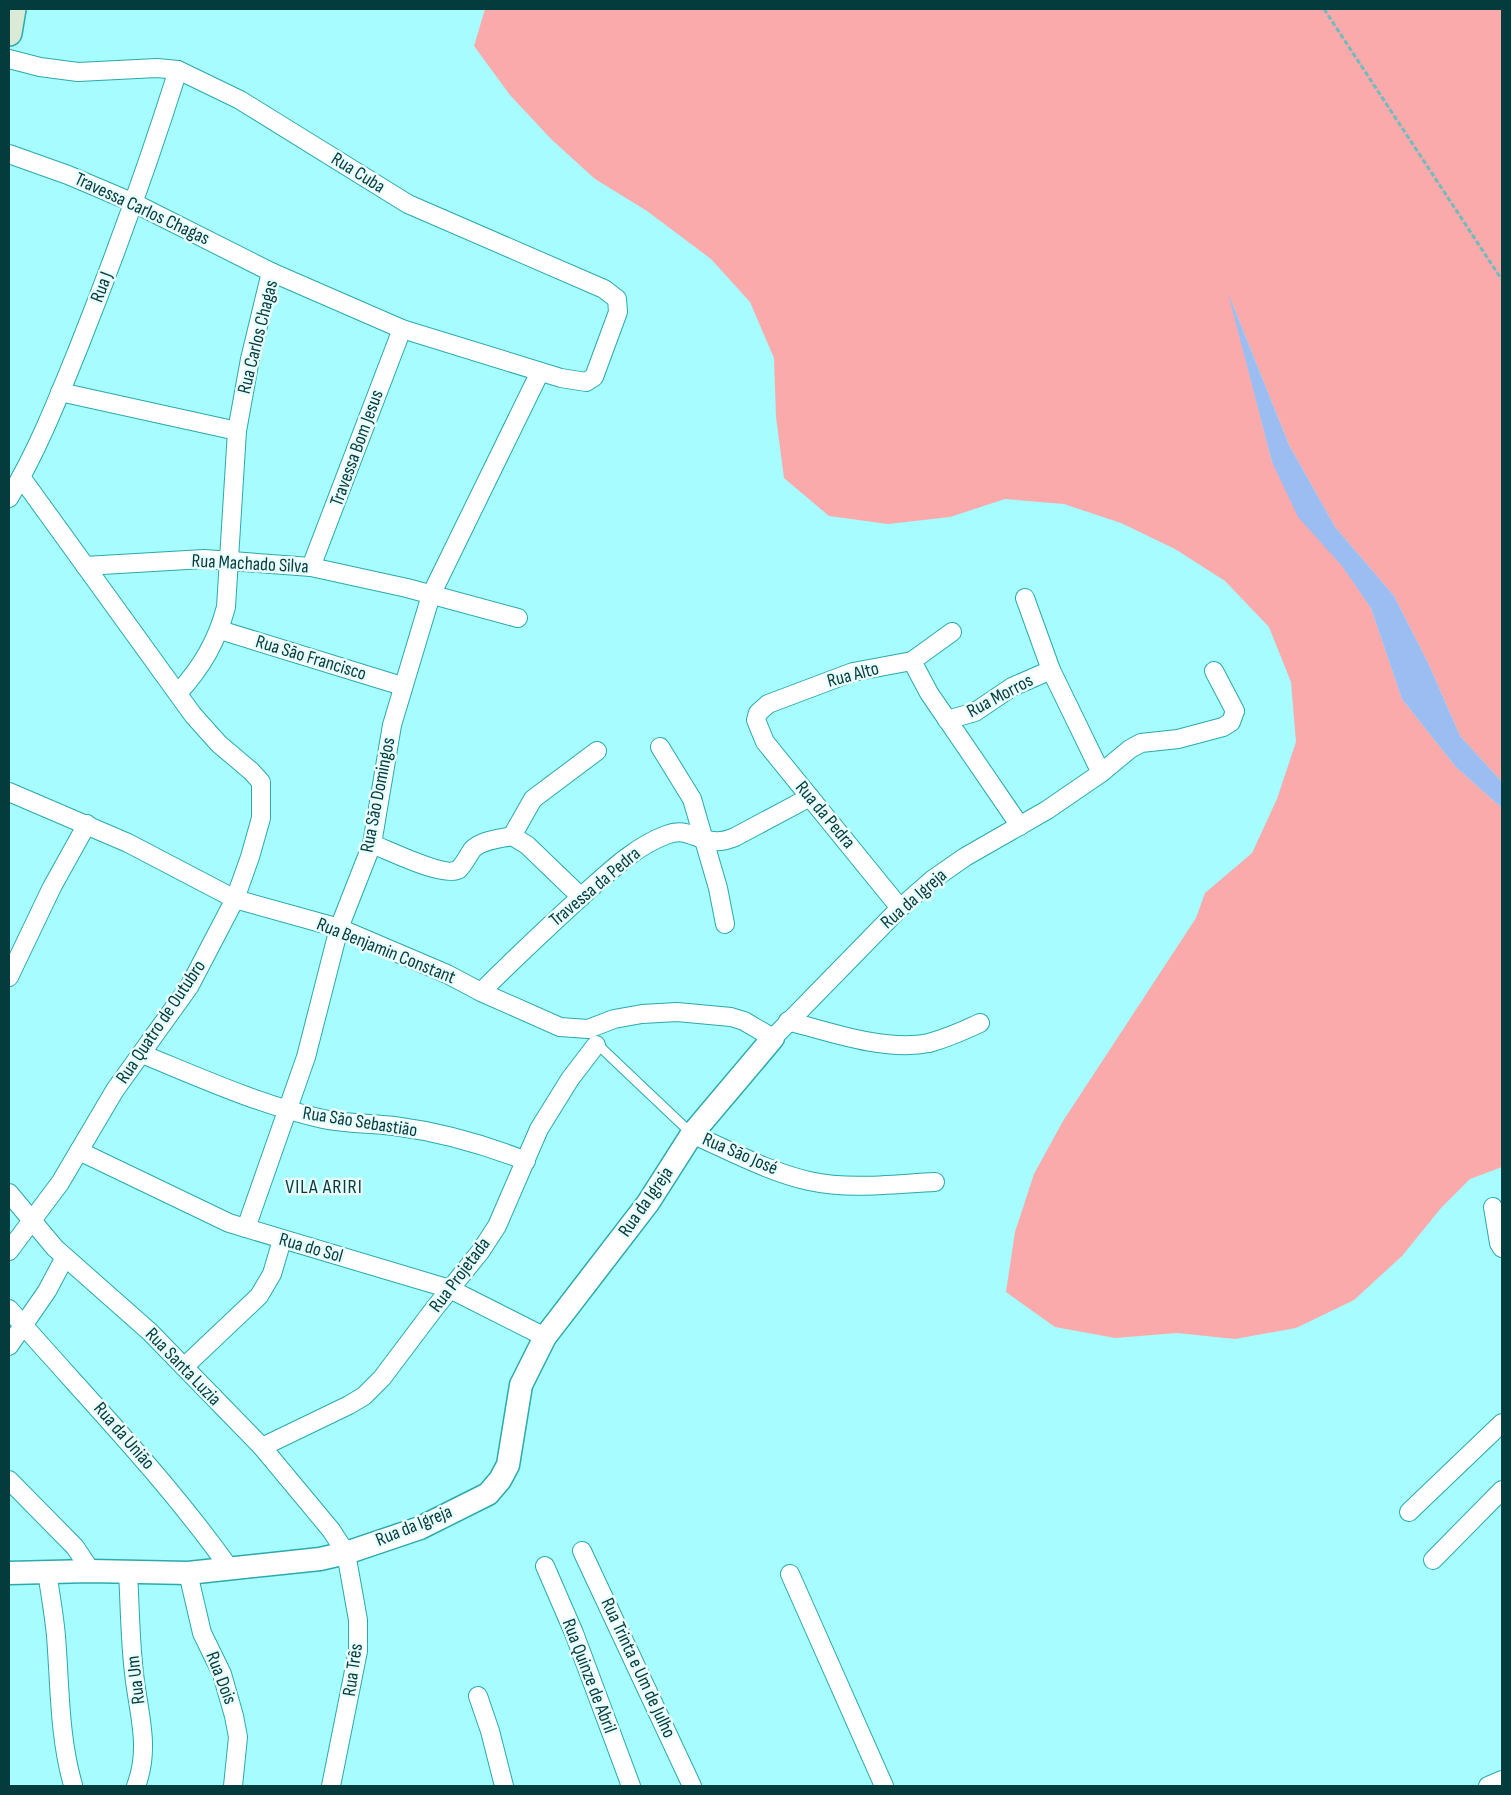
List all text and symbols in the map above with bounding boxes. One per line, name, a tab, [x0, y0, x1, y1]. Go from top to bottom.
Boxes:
street label: Rua Cuba	[327, 148, 389, 198]
street label: Travessa Carlos Chagas	[71, 168, 213, 250]
street label: Rua J	[86, 268, 118, 306]
street label: Rua Carlos Chagas	[233, 278, 283, 396]
street label: Travessa Bom Jesus	[325, 387, 389, 509]
street label: Rua Machado Silva	[191, 549, 309, 579]
street label: Rua São Francisco	[253, 630, 369, 686]
street label: Rua Alto	[825, 657, 881, 693]
street label: Rua Morros	[963, 669, 1037, 723]
street label: Rua São Domingos	[356, 735, 400, 854]
street label: Rua da Pedra	[790, 776, 860, 854]
street label: Travessa da Pedra	[545, 842, 645, 932]
street label: Rua da Igreja	[876, 864, 952, 934]
street label: Rua Benjamin Constant	[313, 913, 459, 989]
street label: Rua Quatro de Outubro	[111, 956, 211, 1088]
street label: Rua São Sebastião	[301, 1102, 419, 1142]
street label: Rua São José	[699, 1128, 781, 1180]
street label: Rua da Igreja	[614, 1163, 678, 1241]
district label: VILA ARIRI	[285, 1175, 363, 1199]
street label: Rua do Sol	[276, 1228, 346, 1268]
street label: Rua Projetada	[425, 1233, 495, 1317]
street label: Rua Santa Luzia	[140, 1323, 226, 1411]
street label: Rua da União	[89, 1398, 159, 1474]
street label: Rua da Igreja	[372, 1500, 456, 1552]
street label: Rua Trinta e Um de Julho	[595, 1594, 681, 1742]
street label: Rua Quinze de Abril	[557, 1616, 621, 1736]
street label: Rua Três	[338, 1642, 368, 1698]
street label: Rua Dois	[200, 1648, 242, 1708]
street label: Rua Um	[122, 1654, 150, 1706]

